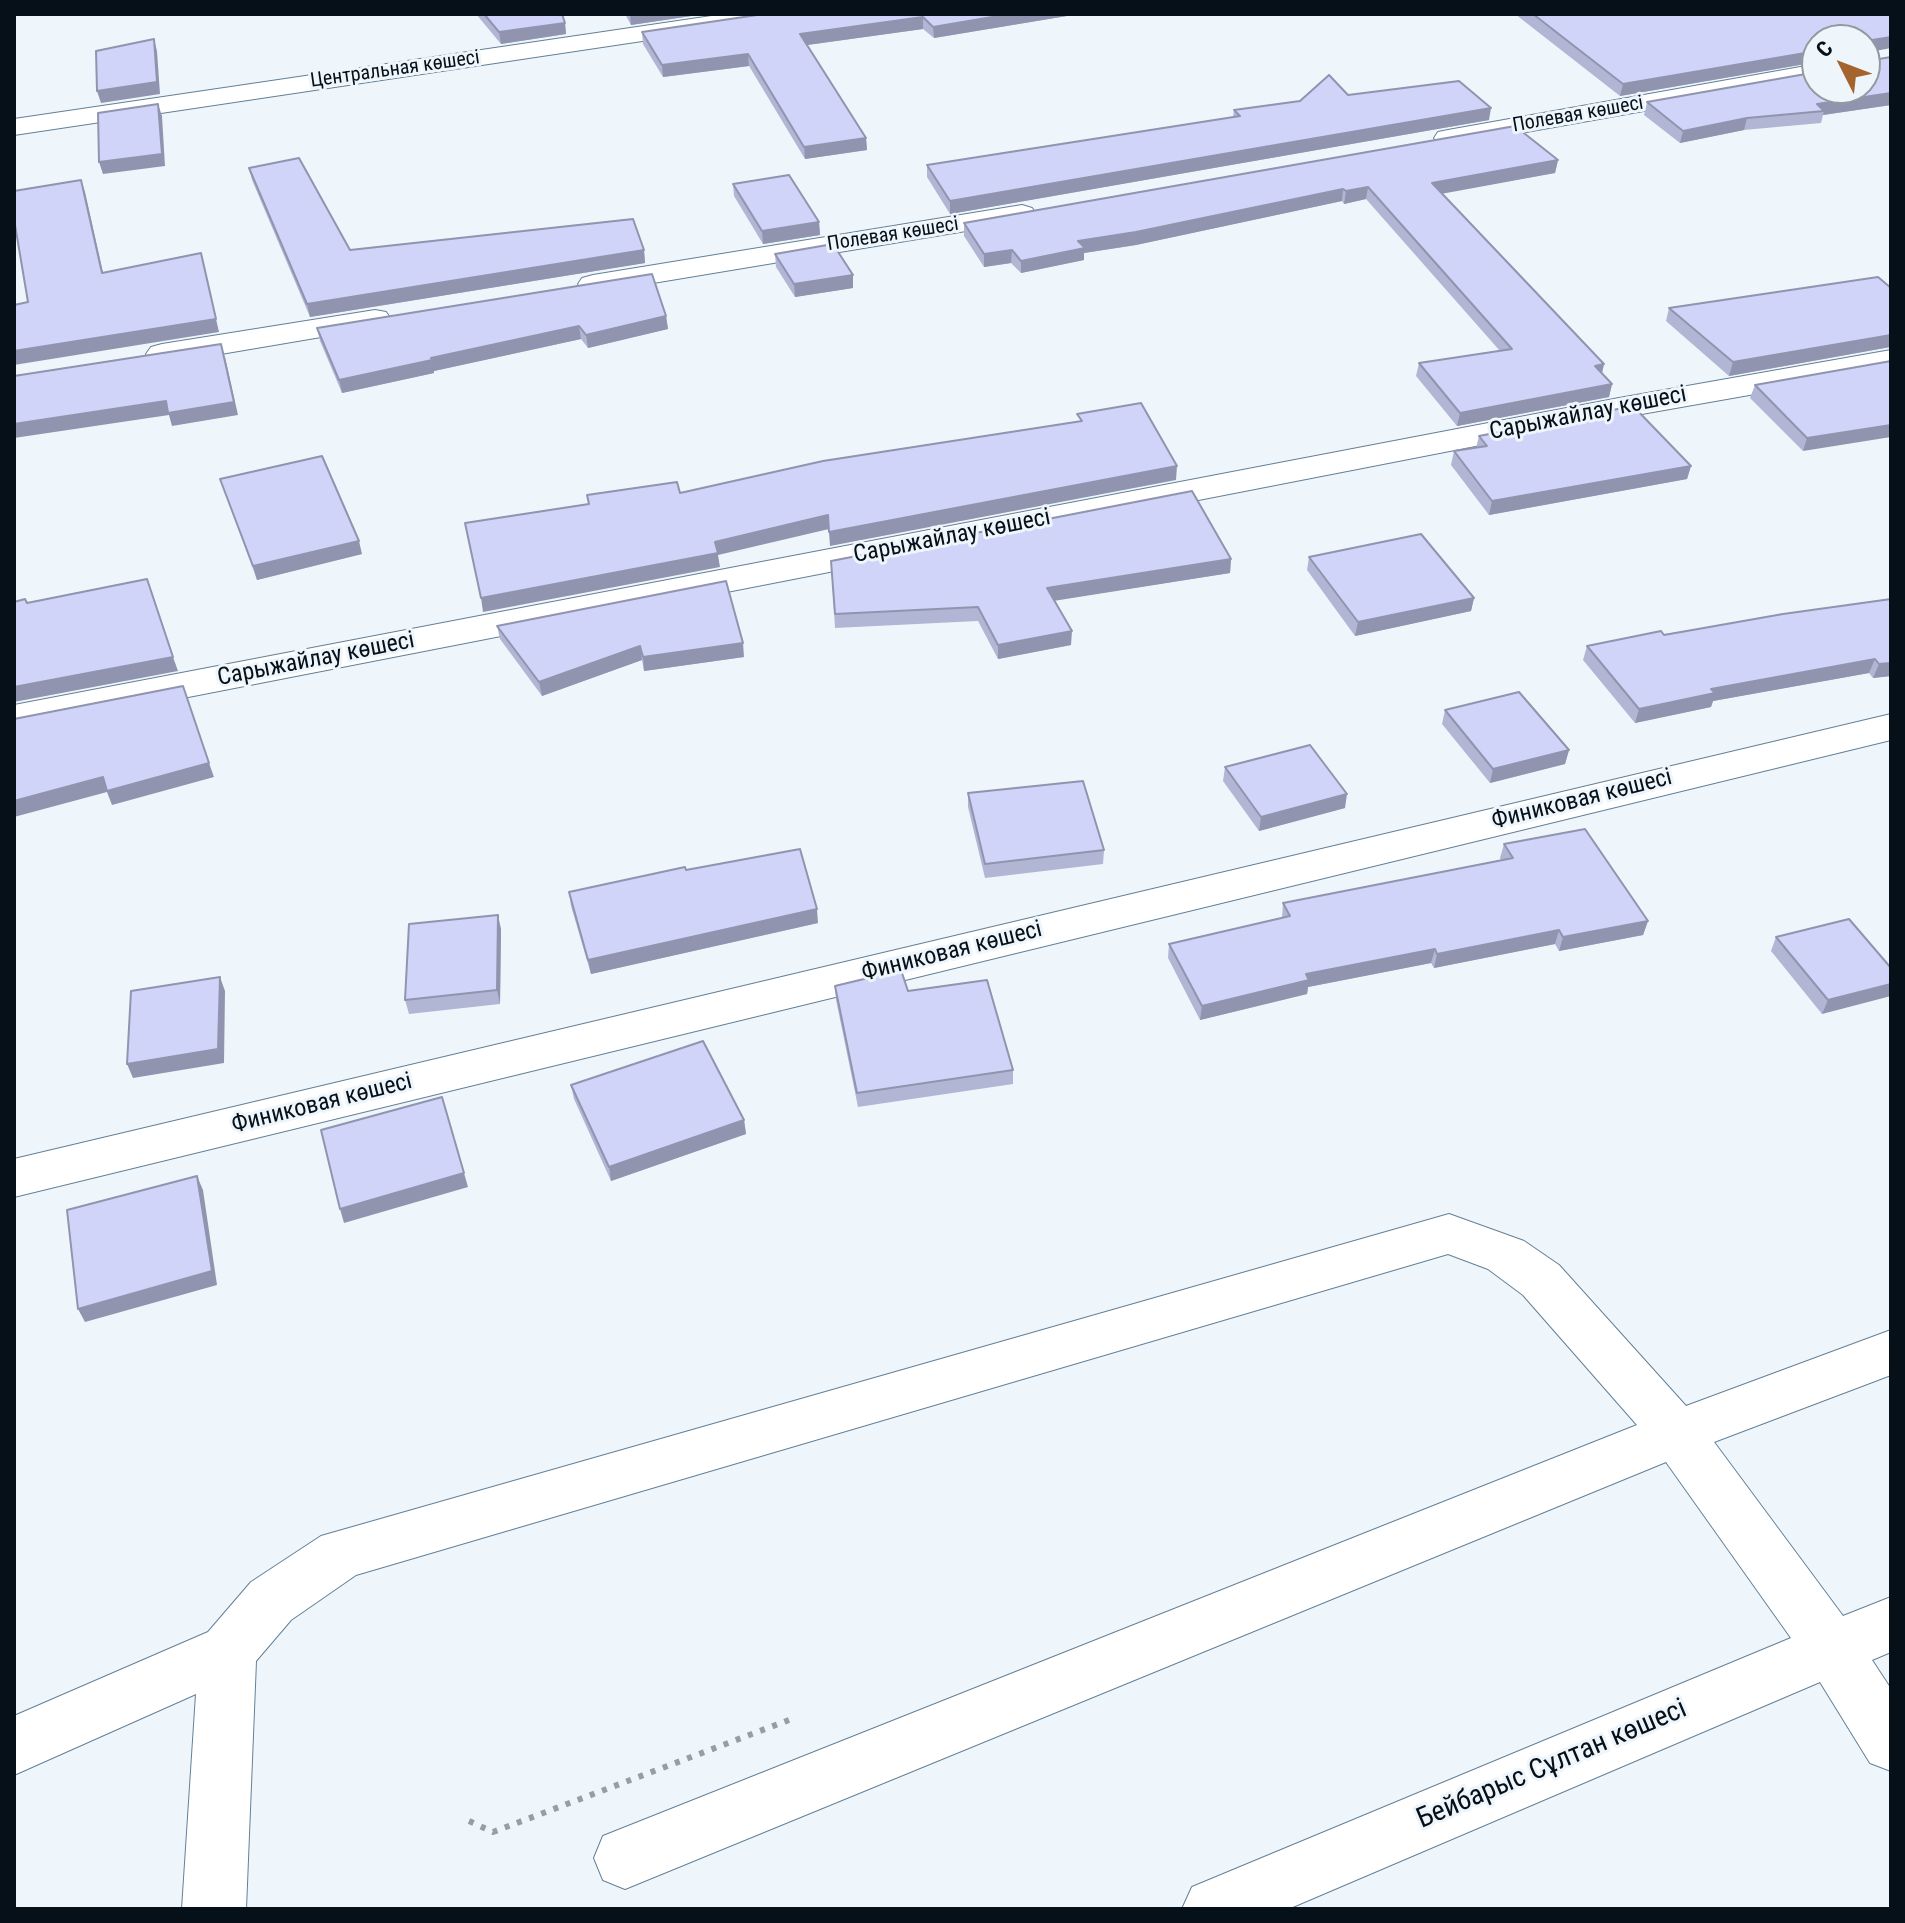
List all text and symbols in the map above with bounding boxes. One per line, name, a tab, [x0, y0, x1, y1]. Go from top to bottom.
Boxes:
north arrow	[1801, 24, 1881, 104]
text: С	[1811, 36, 1838, 62]
street label: Центральная көшесі	[309, 46, 481, 94]
street label: Полевая көшесі	[1511, 92, 1645, 138]
street label: Полевая көшесі	[826, 213, 960, 257]
street label: Сарыжайлау көшесі	[1487, 381, 1689, 447]
street label: Сарыжайлау көшесі	[851, 504, 1053, 570]
street label: Сарыжайлау көшесі	[215, 627, 417, 693]
street label: Финиковая көшесі	[1489, 764, 1675, 836]
street label: Финиковая көшесі	[859, 916, 1045, 988]
street label: Финиковая көшесі	[229, 1068, 415, 1140]
street label: Бейбарыс Сұлтан көшесі	[1412, 1693, 1692, 1837]

